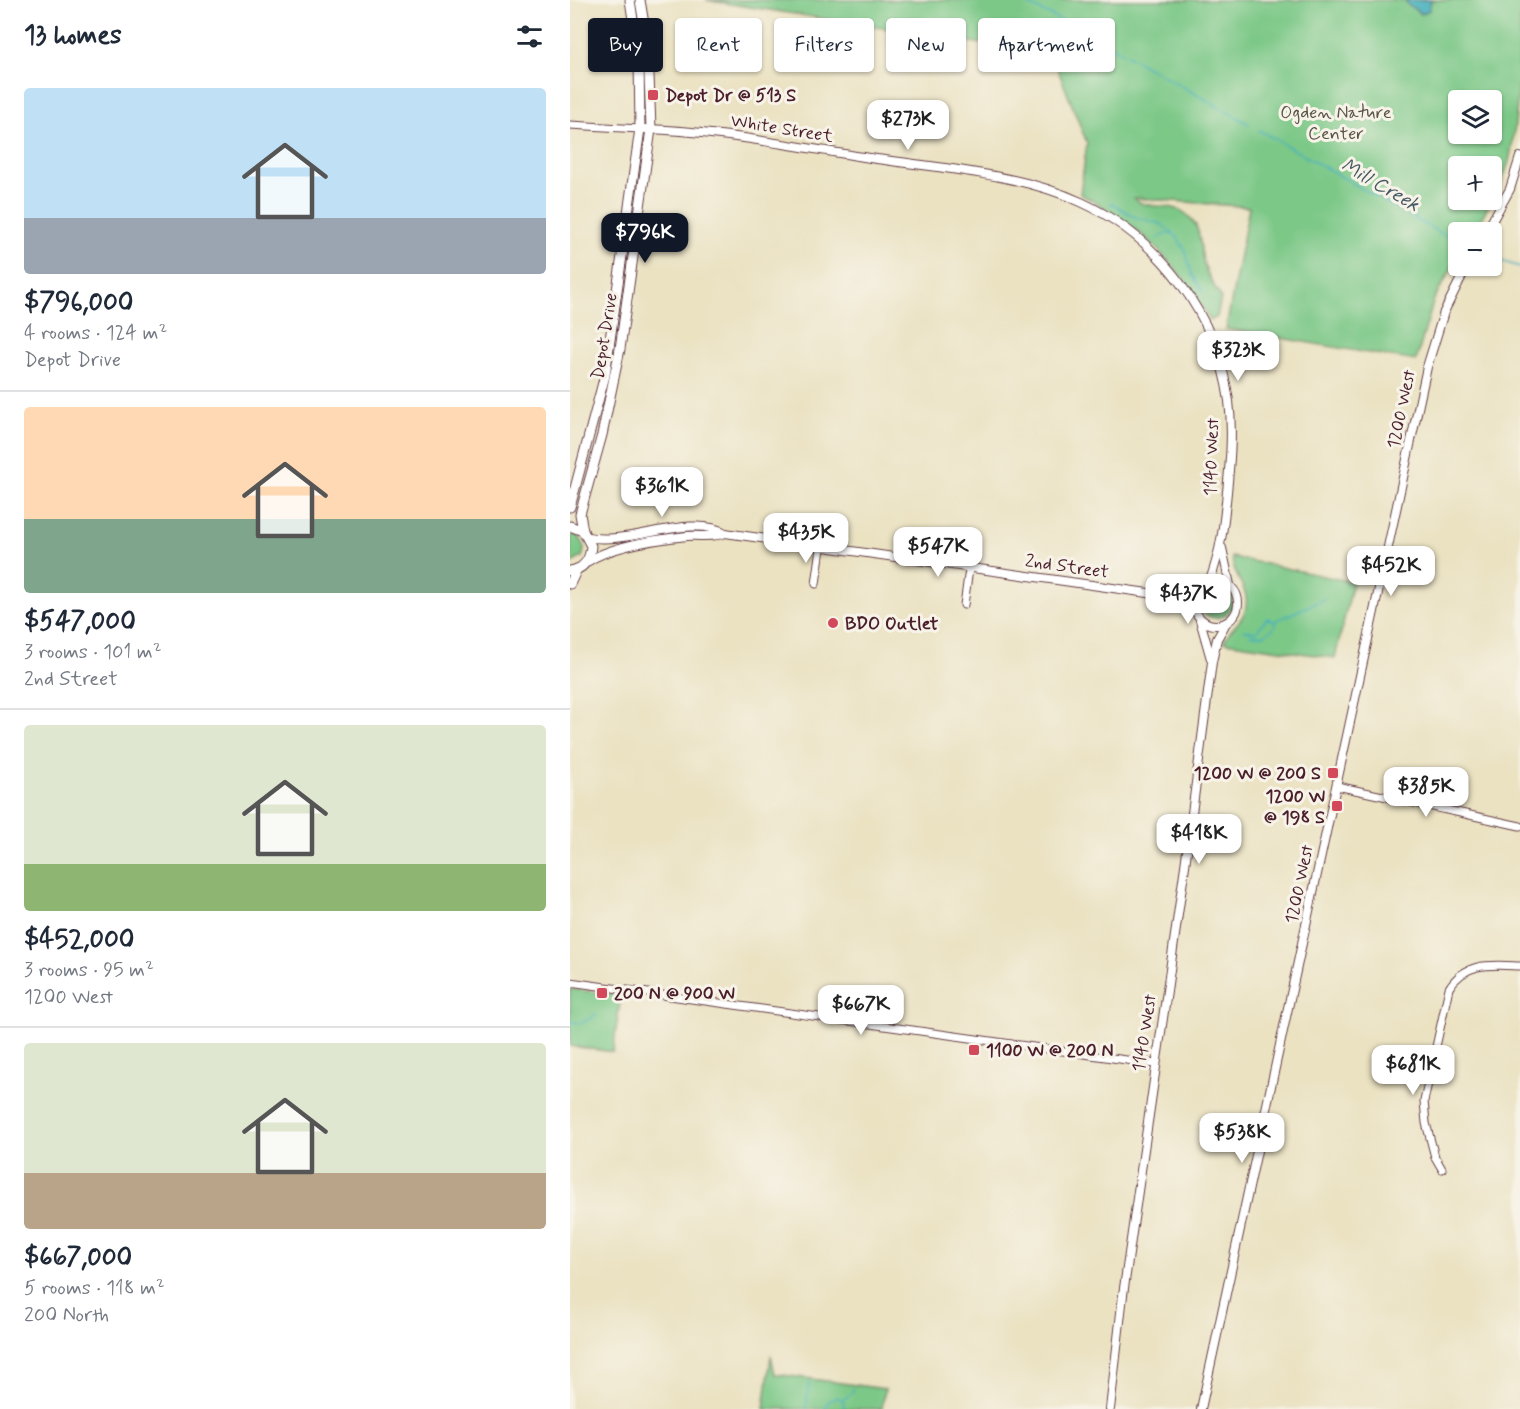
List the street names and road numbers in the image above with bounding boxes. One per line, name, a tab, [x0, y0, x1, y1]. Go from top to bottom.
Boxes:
street label: White Street	[729, 109, 835, 149]
street label: Depot Drive	[586, 291, 624, 381]
street label: 1200 West	[1382, 367, 1422, 451]
street label: 1140 West	[1199, 417, 1225, 497]
street label: 2nd Street	[1023, 549, 1110, 585]
street label: 1200 West	[1280, 842, 1320, 926]
street label: 1140 West	[1127, 992, 1163, 1074]

